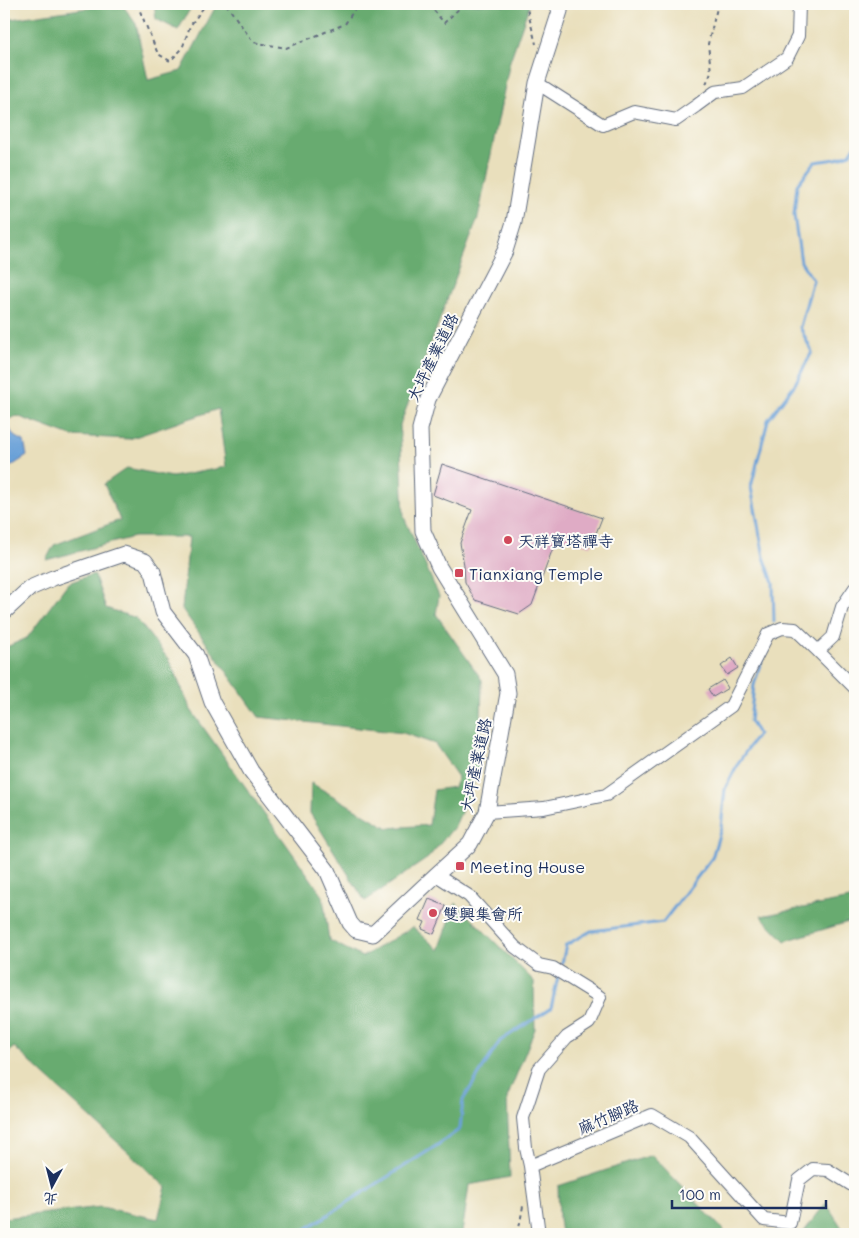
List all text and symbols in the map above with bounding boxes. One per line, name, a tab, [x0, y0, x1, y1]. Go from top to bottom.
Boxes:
street label: 大坪產業道路	[402, 309, 462, 405]
place label: 天祥寶塔禪寺	[518, 530, 614, 551]
marker: 天祥寶塔禪寺	[502, 534, 514, 546]
place label: Tianxiang Temple	[469, 563, 603, 584]
marker: Tianxiang Temple	[453, 567, 465, 579]
street label: 大坪產業道路	[455, 716, 495, 814]
place label: Meeting House	[470, 856, 585, 877]
marker: Meeting House	[454, 860, 466, 872]
place label: 雙興集會所	[443, 903, 523, 924]
marker: 雙興集會所	[427, 907, 439, 919]
street label: 麻竹腳路	[574, 1094, 642, 1138]
north arrow	[28, 1160, 78, 1210]
scale bar	[672, 1178, 825, 1210]
text: 100 m	[679, 1184, 721, 1204]
text: 北	[42, 1189, 58, 1210]

